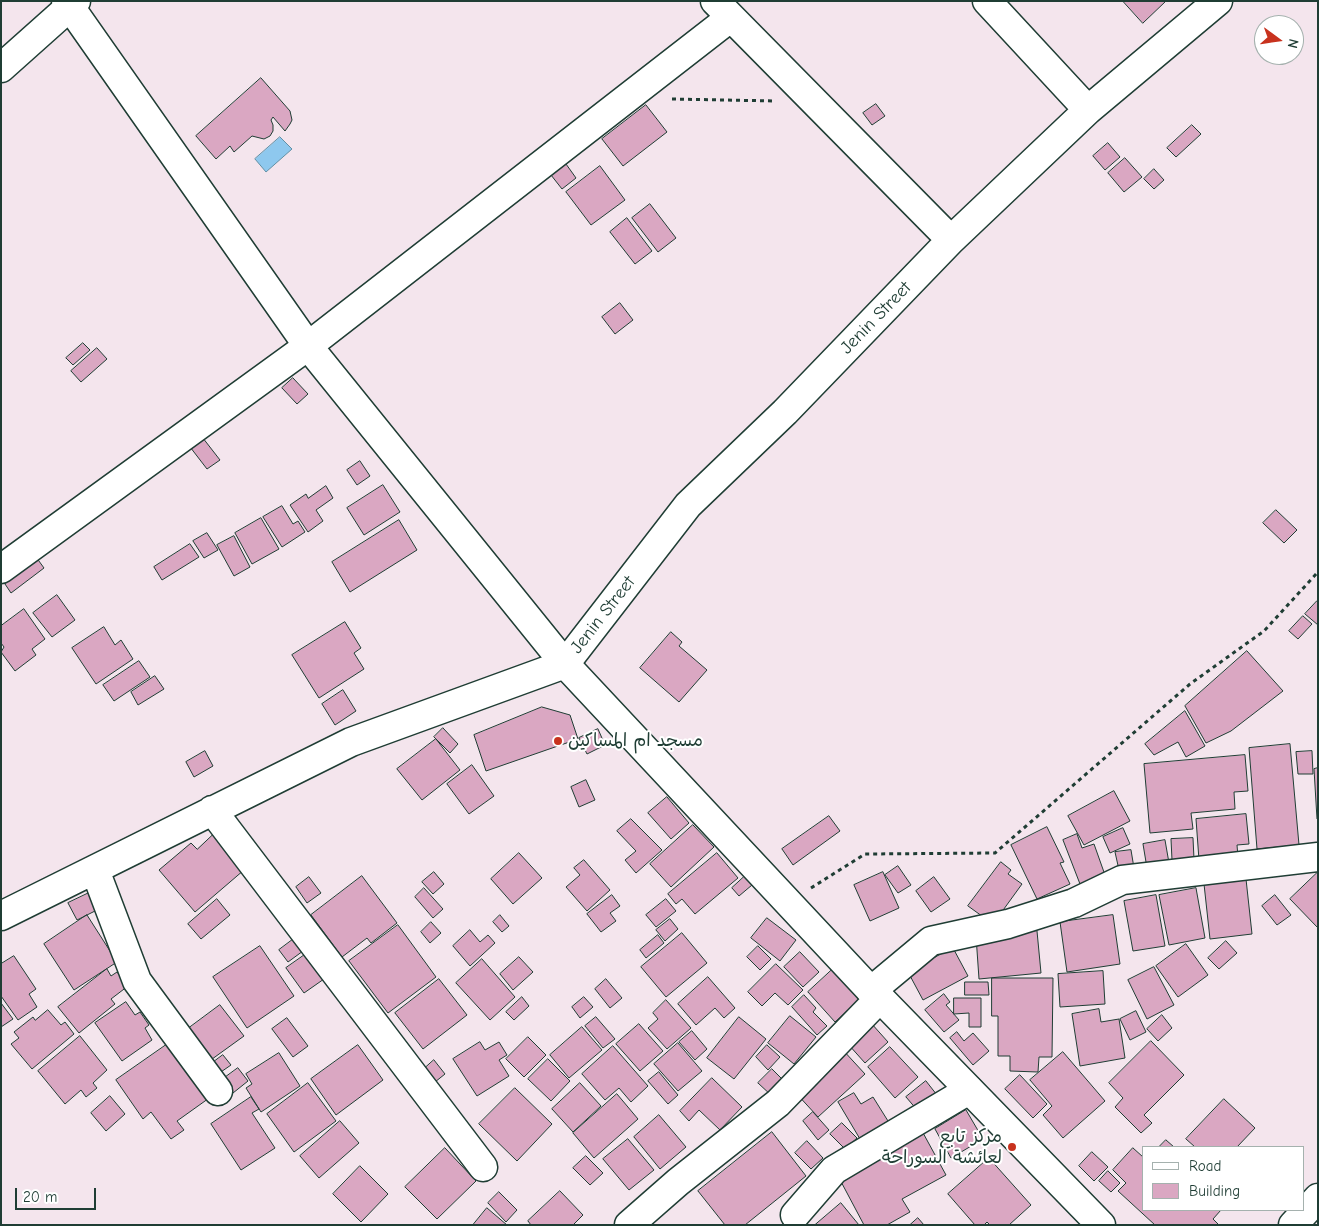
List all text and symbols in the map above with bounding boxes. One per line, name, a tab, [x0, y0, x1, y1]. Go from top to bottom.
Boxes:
north arrow	[1254, 15, 1304, 65]
text: N	[1284, 37, 1302, 50]
street label: Jenin Street	[836, 277, 916, 359]
street label: Jenin Street	[566, 572, 640, 658]
place label: مسجد ام المساكين	[568, 730, 703, 752]
marker: مسجد ام المساكين	[552, 735, 564, 747]
place label: مركز تابع لعائشة السوراحة	[882, 1126, 1002, 1168]
marker: مركز تابع لعائشة السوراحة	[1006, 1141, 1018, 1153]
legend	[1142, 1146, 1304, 1211]
text: Road	[1189, 1157, 1221, 1175]
scale bar	[18, 1178, 99, 1210]
text: Building	[1189, 1182, 1240, 1200]
text: 20 m	[23, 1188, 57, 1206]

